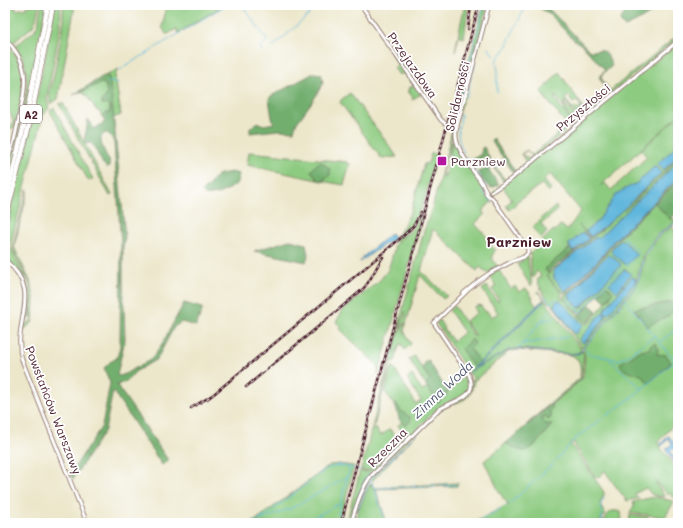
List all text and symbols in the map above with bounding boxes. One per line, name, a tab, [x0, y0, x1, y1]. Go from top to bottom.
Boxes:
street label: Przejazdowa	[384, 29, 442, 101]
street label: Solidarności	[441, 59, 473, 133]
street label: Przyszłości	[552, 80, 614, 134]
road number: A2	[20, 105, 42, 123]
place label: Parzniew	[451, 153, 506, 169]
marker: Parzniew	[436, 155, 448, 167]
district label: Parzniew	[486, 232, 552, 251]
street label: Powstańców Warszawy	[22, 344, 86, 476]
water label: Zimna Woda	[408, 356, 476, 422]
street label: Rzeczna	[364, 424, 410, 470]

